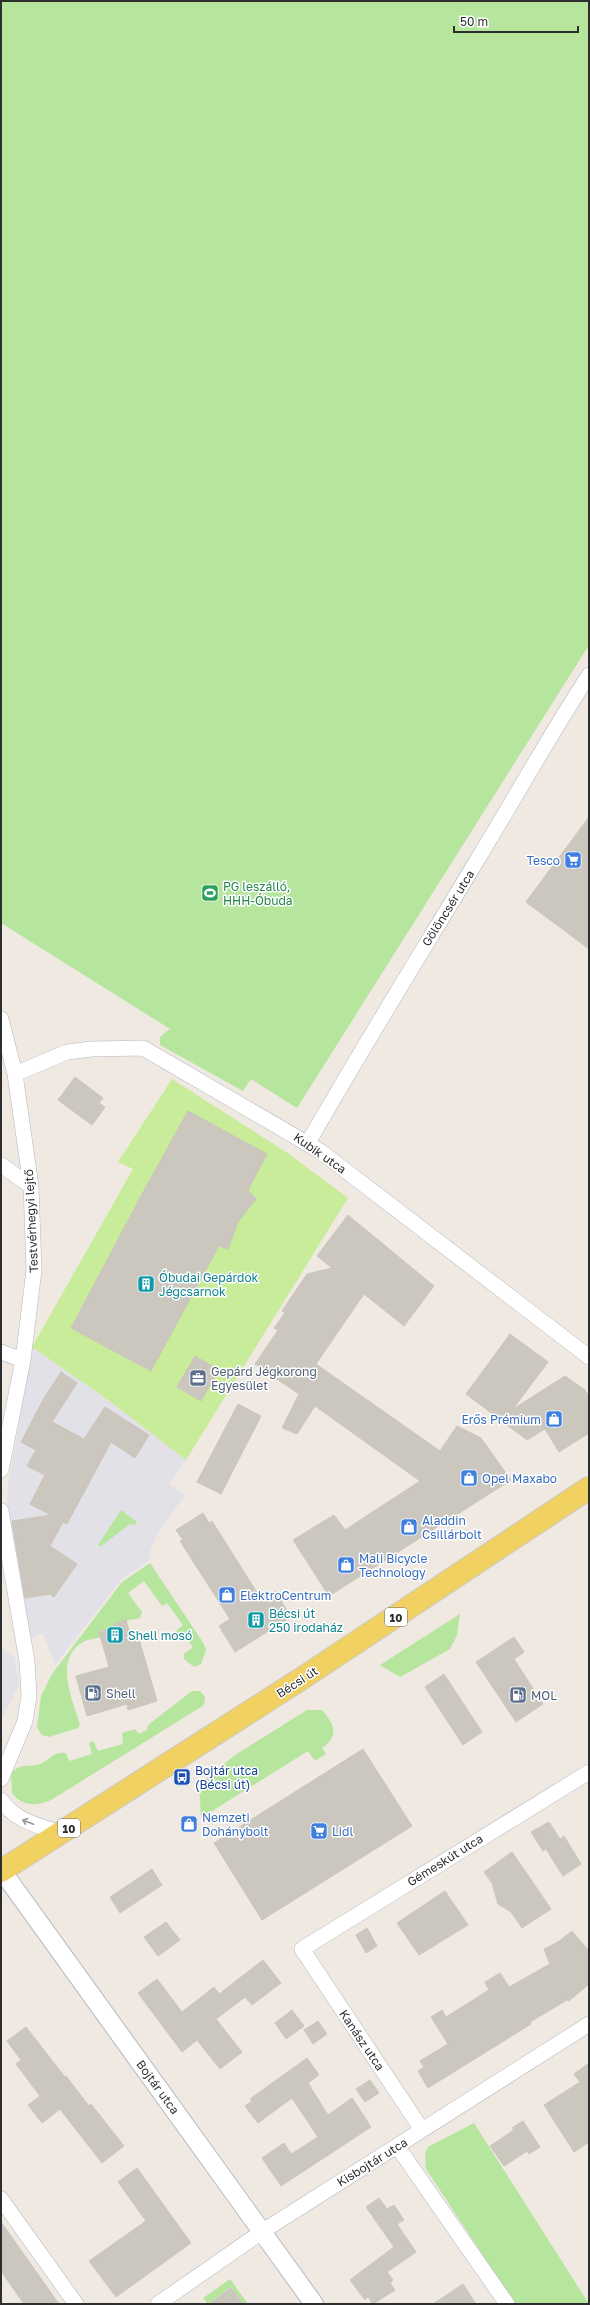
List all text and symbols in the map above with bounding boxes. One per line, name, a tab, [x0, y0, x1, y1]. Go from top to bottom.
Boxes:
scale bar	[454, 8, 578, 34]
text: 50 m	[460, 14, 488, 29]
supermarket icon: Tesco	[563, 850, 583, 870]
place label: Tesco	[527, 853, 560, 868]
street label: Gölöncsér utca	[419, 867, 477, 949]
place label: PG leszálló, HHH-Óbuda	[223, 879, 293, 908]
sports icon: PG leszálló, HHH-Óbuda	[200, 883, 220, 903]
street label: Kubik utca	[291, 1129, 349, 1177]
street label: Testvérhegyi lejtő	[21, 1169, 41, 1273]
place label: Óbudai Gepárdok Jégcsarnok	[159, 1270, 259, 1299]
building icon: Óbudai Gepárdok Jégcsarnok	[136, 1274, 156, 1294]
place label: Gepárd Jégkorong Egyesület	[211, 1364, 317, 1393]
office icon: Gepárd Jégkorong Egyesület	[188, 1368, 208, 1388]
shop icon: Erős Prémium	[544, 1409, 564, 1429]
place label: Erős Prémium	[461, 1412, 541, 1427]
shop icon: Opel Maxabo	[459, 1468, 479, 1488]
place label: Opel Maxabo	[482, 1471, 557, 1486]
place label: Aladdin Csillárbolt	[422, 1513, 482, 1542]
shop icon: Aladdin Csillárbolt	[399, 1517, 419, 1537]
place label: Mali Bicycle Technology	[359, 1551, 427, 1580]
shop icon: Mali Bicycle Technology	[336, 1555, 356, 1575]
shop icon: ElektroCentrum	[217, 1585, 237, 1605]
place label: ElektroCentrum	[240, 1588, 331, 1603]
place label: Bécsi út 250 irodaház	[269, 1606, 343, 1635]
road number: 10	[385, 1608, 407, 1626]
building icon: Bécsi út 250 irodaház	[246, 1610, 266, 1630]
building icon: Shell mosó	[105, 1625, 125, 1645]
place label: Shell mosó	[128, 1628, 192, 1643]
street label: Bécsi út	[274, 1663, 321, 1701]
fuel station icon: Shell	[83, 1683, 103, 1703]
fuel station icon: MOL	[508, 1685, 528, 1705]
place label: Shell	[106, 1686, 136, 1701]
place label: MOL	[531, 1688, 557, 1703]
place label: Bojtár utca (Bécsi út)	[195, 1763, 258, 1792]
bus stop icon: Bojtár utca (Bécsi út)	[172, 1767, 192, 1787]
place label: Nemzeti Dohánybolt	[202, 1810, 269, 1839]
shop icon: Nemzeti Dohánybolt	[179, 1814, 199, 1834]
one-way arrow	[22, 1818, 35, 1825]
road number: 10	[58, 1819, 80, 1837]
supermarket icon: Lidl	[309, 1821, 329, 1841]
place label: Lidl	[332, 1824, 353, 1839]
street label: Gémeskút utca	[404, 1831, 486, 1889]
street label: Kanász utca	[336, 2007, 388, 2073]
street label: Bojtár utca	[133, 2057, 183, 2117]
street label: Kisbojtár utca	[334, 2134, 410, 2190]

